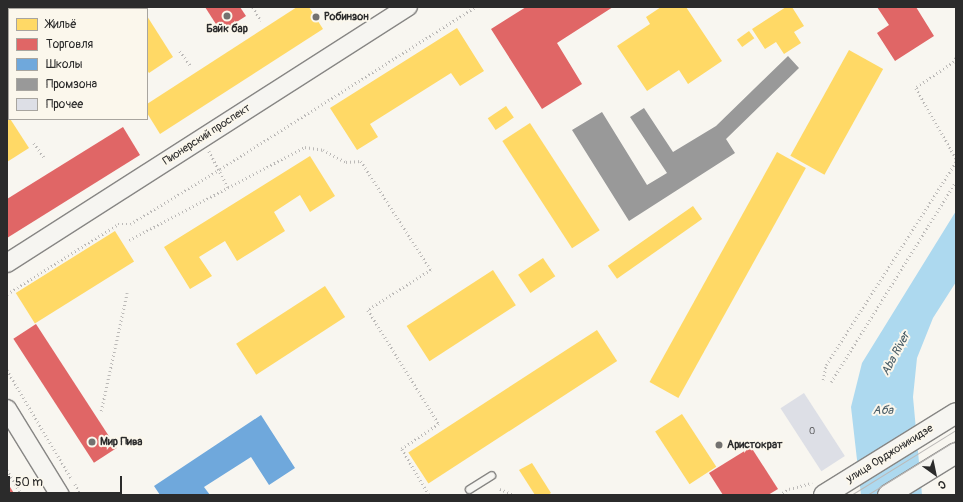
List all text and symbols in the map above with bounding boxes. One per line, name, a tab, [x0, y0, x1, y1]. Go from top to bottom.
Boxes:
legend	[8, 8, 148, 120]
place label: Робинзон	[324, 10, 369, 24]
marker: Байк бар	[222, 11, 232, 21]
marker: Робинзон	[311, 12, 321, 22]
text: Жильё	[46, 17, 77, 32]
place label: Байк бар	[206, 22, 248, 36]
text: Торговля	[46, 37, 93, 52]
text: Школы	[46, 57, 82, 72]
text: Промзона	[46, 77, 97, 92]
text: Прочее	[46, 97, 83, 112]
street label: Пионерский проспект	[161, 102, 253, 168]
water label: Aba River	[879, 330, 913, 378]
water label: Аба	[873, 404, 893, 418]
street label: улица Орджоникидзе	[844, 422, 936, 486]
house number: 0	[809, 427, 815, 437]
place label: Мир Пива	[100, 435, 142, 449]
marker: Мир Пива	[87, 437, 97, 447]
place label: Аристократ	[727, 438, 783, 452]
marker: Аристократ	[714, 440, 724, 450]
north arrow	[915, 454, 955, 494]
scale bar	[10, 468, 124, 494]
text: 50 m	[15, 475, 43, 490]
text: С	[935, 477, 948, 492]

